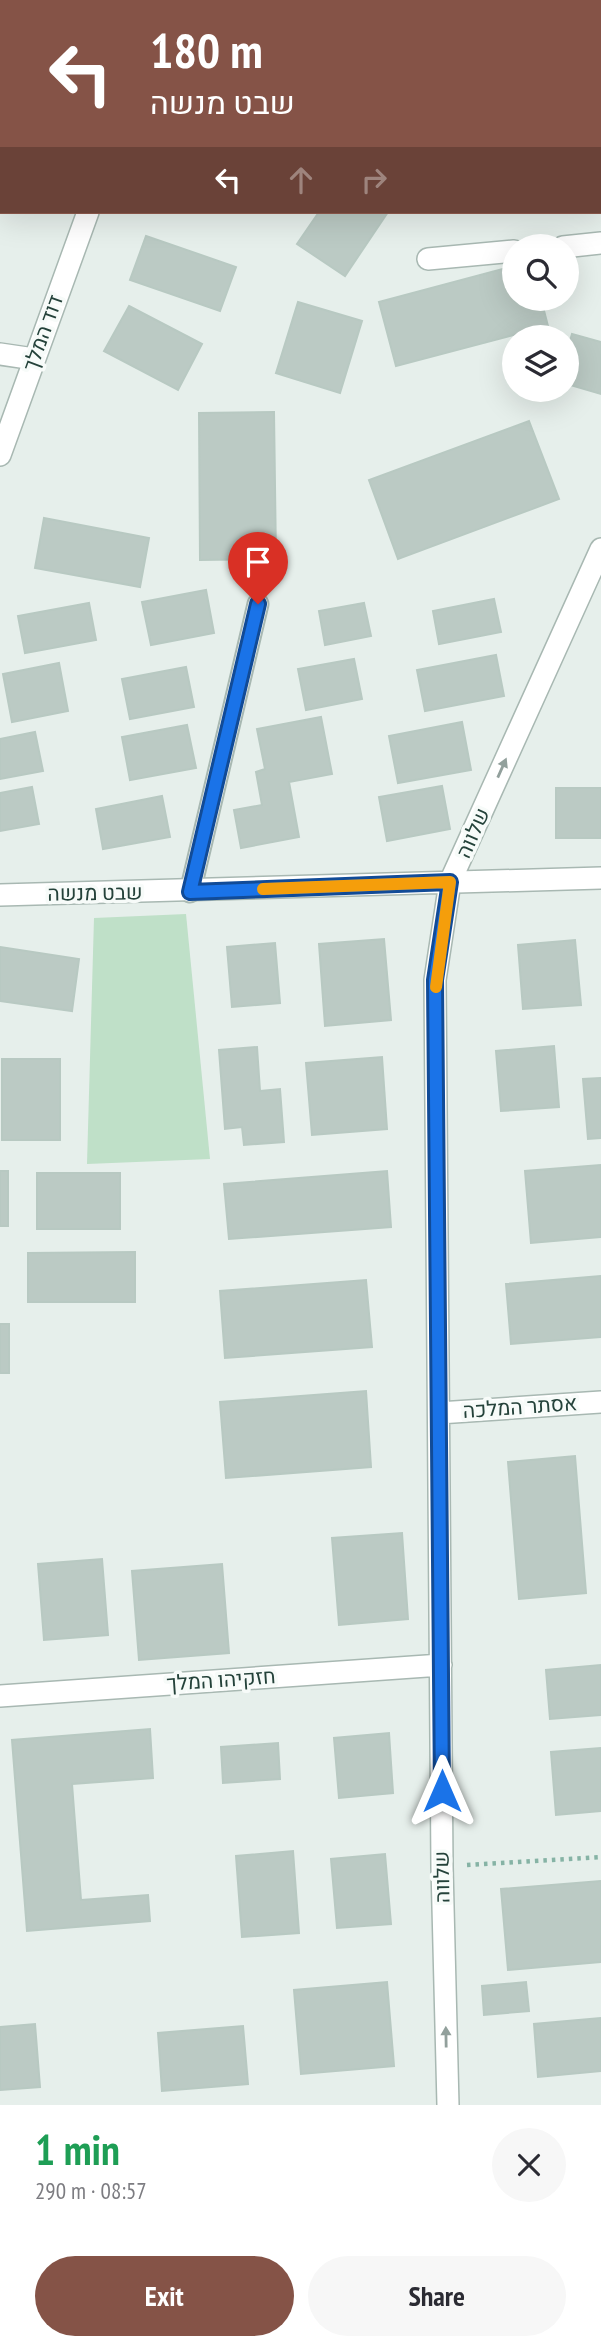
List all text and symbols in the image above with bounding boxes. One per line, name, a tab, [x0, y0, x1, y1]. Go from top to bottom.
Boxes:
text: 180 m	[150, 18, 263, 82]
icon: left	[35, 28, 126, 119]
text: שבט מנשה	[150, 81, 295, 123]
icon: left	[209, 161, 247, 199]
icon: ahead	[282, 161, 320, 199]
icon: right	[355, 161, 393, 199]
map controls	[502, 234, 579, 402]
button: search	[502, 234, 579, 311]
street label: דוד המלך	[16, 291, 69, 375]
button: layers	[502, 325, 579, 402]
pin	[228, 532, 288, 604]
icon: arrive	[239, 543, 277, 581]
one-way arrow	[496, 758, 508, 778]
street label: שלווה	[450, 803, 495, 862]
street label: שבט מנשה	[47, 878, 143, 907]
street label: אסתר המלכה	[462, 1389, 578, 1424]
street label: חזקיהו המלך	[165, 1662, 276, 1697]
position arrow	[405, 1754, 479, 1828]
street label: שלווה	[428, 1851, 455, 1903]
one-way arrow	[441, 2026, 452, 2048]
text: 1 min	[35, 2122, 120, 2177]
button: close	[492, 2128, 566, 2202]
text: 290 m · 08:57	[35, 2176, 147, 2205]
button: Exit	[35, 2256, 294, 2336]
button: Share	[308, 2256, 566, 2336]

